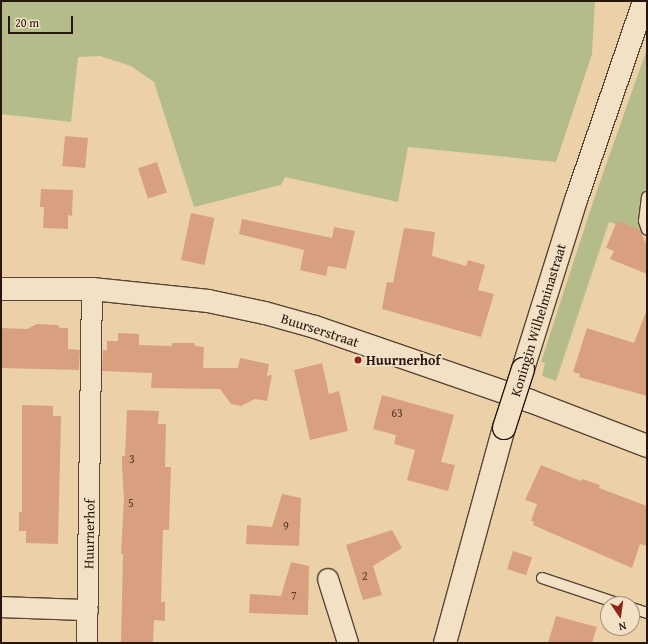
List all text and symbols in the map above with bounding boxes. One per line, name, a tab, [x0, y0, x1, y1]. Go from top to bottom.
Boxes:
scale bar	[10, 8, 75, 34]
text: 20 m	[15, 14, 39, 31]
street label: Koningin Wilhelminastraat	[507, 241, 569, 399]
street label: Buurserstraat	[279, 309, 361, 351]
place label: Huurnerhof	[366, 352, 440, 368]
marker: Huurnerhof	[353, 355, 363, 365]
house number: 63	[391, 406, 403, 420]
house number: 3	[129, 452, 135, 466]
house number: 5	[128, 496, 134, 510]
street label: Huurnerhof	[80, 499, 98, 569]
house number: 9	[283, 519, 289, 533]
house number: 2	[362, 569, 368, 583]
house number: 7	[291, 589, 297, 603]
north arrow	[600, 596, 640, 636]
text: N	[617, 618, 628, 635]

